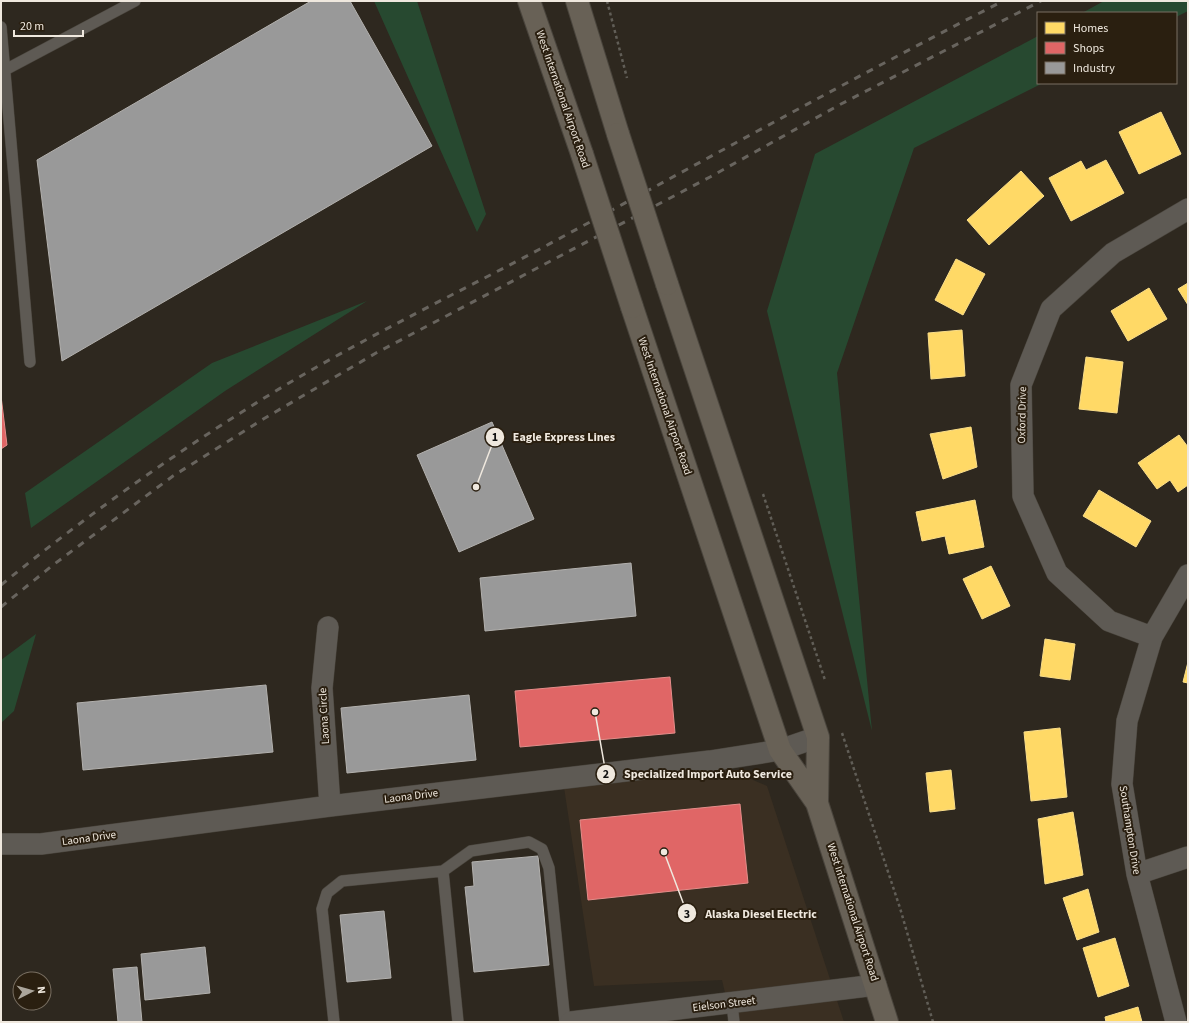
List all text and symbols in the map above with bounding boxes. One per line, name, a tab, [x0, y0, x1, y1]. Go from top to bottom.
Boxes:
scale bar	[14, 12, 83, 38]
legend	[1037, 12, 1177, 84]
text: 20 m	[20, 18, 44, 35]
text: Homes	[1073, 20, 1108, 37]
street label: West International Airport Road	[532, 28, 594, 170]
text: Shops	[1073, 40, 1104, 57]
text: Industry	[1073, 60, 1115, 77]
street label: West International Airport Road	[634, 335, 696, 477]
street label: Oxford Drive	[1014, 386, 1030, 444]
callout: Eagle Express Lines	[485, 425, 623, 449]
text: 1	[492, 429, 498, 446]
text: Eagle Express Lines	[513, 429, 615, 446]
street label: Laona Circle	[315, 687, 333, 745]
callout: Specialized Import Auto Service	[596, 762, 800, 786]
text: 2	[603, 766, 609, 783]
text: Specialized Import Auto Service	[624, 766, 792, 783]
street label: Laona Drive	[383, 785, 439, 807]
street label: Southampton Drive	[1116, 785, 1145, 876]
street label: Laona Drive	[61, 827, 118, 849]
street label: West International Airport Road	[824, 841, 882, 983]
callout: Alaska Diesel Electric	[677, 901, 825, 925]
text: 3	[684, 906, 690, 923]
text: Alaska Diesel Electric	[704, 906, 817, 923]
north arrow	[12, 971, 52, 1011]
text: N	[34, 986, 49, 994]
street label: Eielson Street	[692, 993, 757, 1015]

